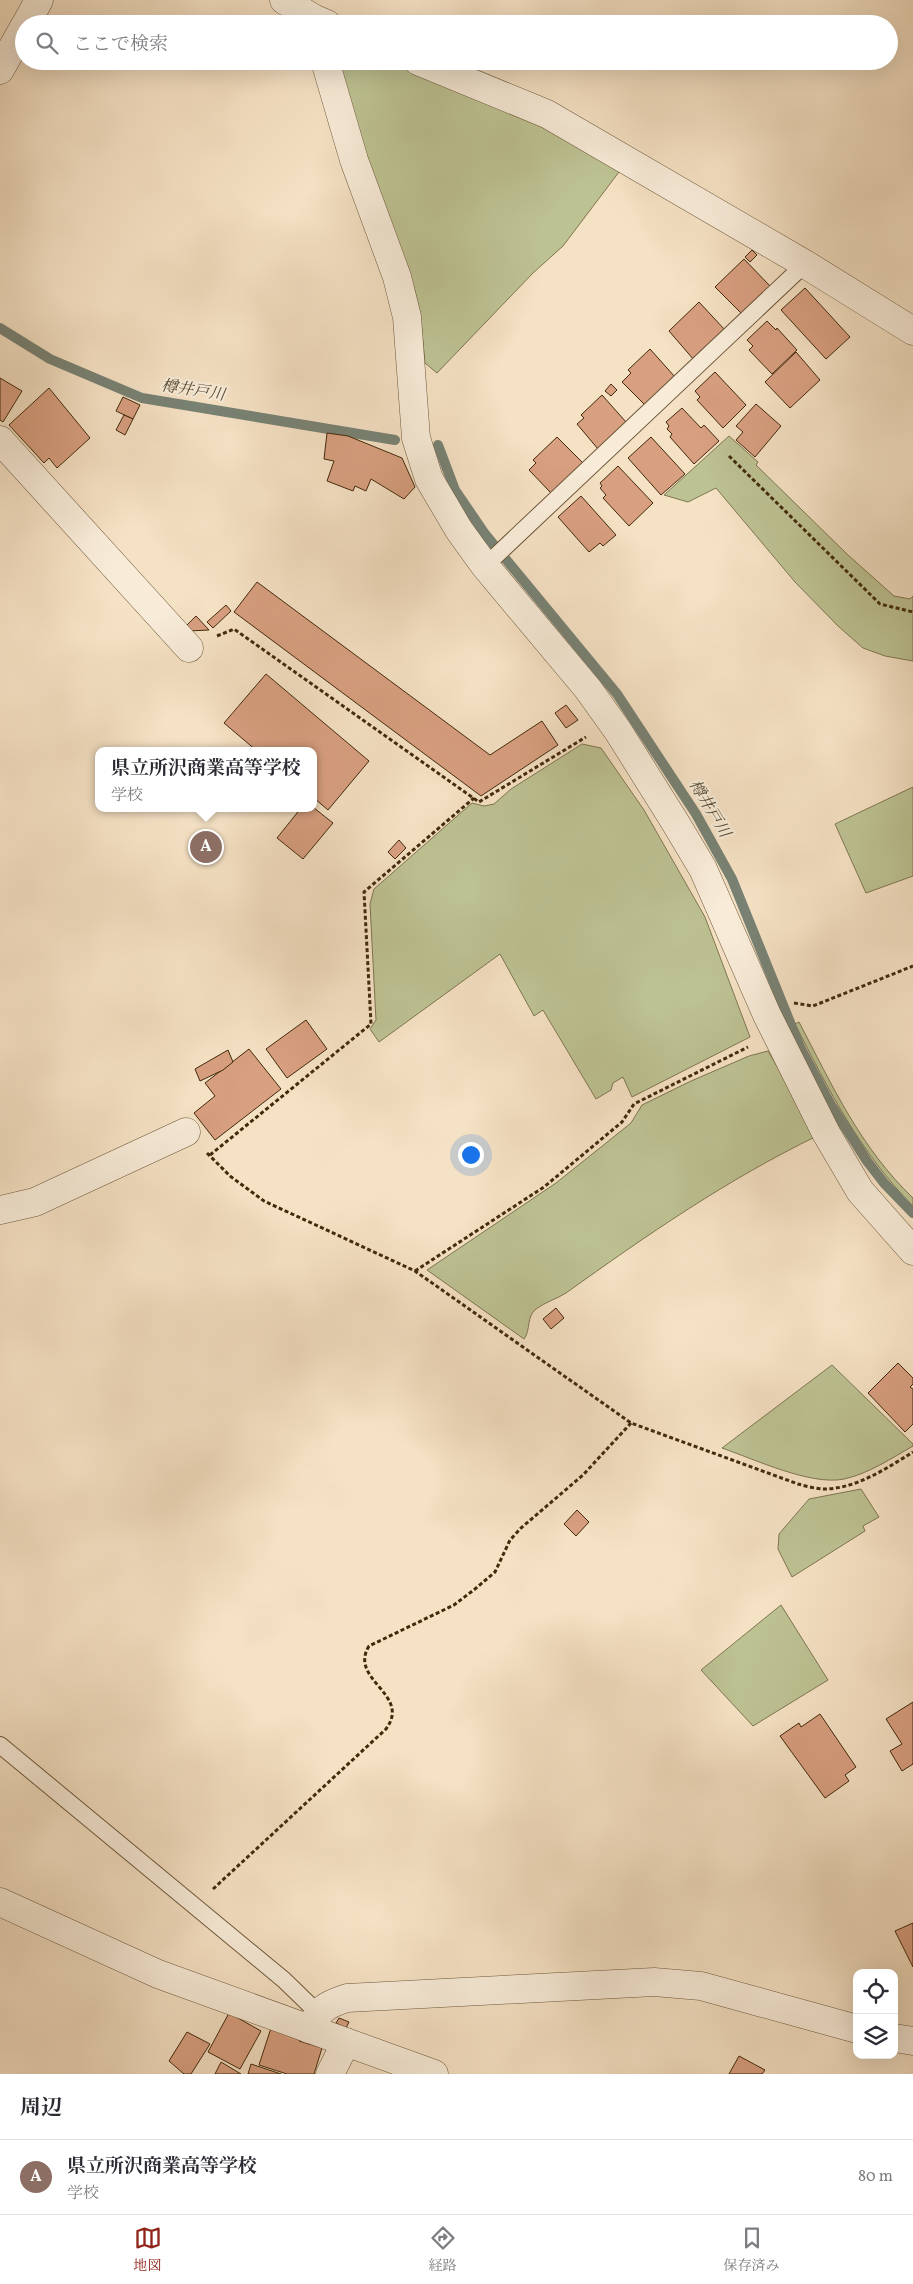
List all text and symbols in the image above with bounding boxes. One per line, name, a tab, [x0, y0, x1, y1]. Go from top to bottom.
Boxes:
search box	[15, 15, 898, 70]
icon: search	[33, 29, 61, 57]
text: ここで検索	[73, 32, 168, 58]
water label: 樽井戸川	[160, 375, 228, 407]
popup	[95, 747, 317, 812]
text: 県立所沢商業高等学校	[111, 756, 301, 782]
water label: 樽井戸川	[683, 776, 736, 844]
text: 学校	[111, 785, 143, 807]
pin: A	[190, 828, 222, 866]
your location	[458, 1142, 484, 1168]
map controls	[853, 1969, 898, 2059]
button: locate	[853, 1969, 898, 2014]
button: layers	[853, 2014, 898, 2059]
text: 周辺	[20, 2094, 62, 2123]
text: 県立所沢商業高等学校	[67, 2154, 257, 2180]
text: A	[30, 2166, 42, 2188]
text: 80 m	[858, 2166, 893, 2188]
text: 学校	[67, 2183, 99, 2205]
tab: 地図	[134, 2224, 162, 2276]
tab: 経路	[429, 2224, 457, 2276]
tab: 保存済み	[724, 2224, 780, 2276]

